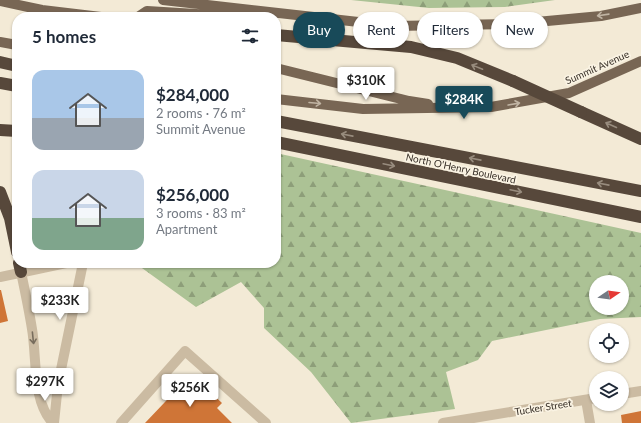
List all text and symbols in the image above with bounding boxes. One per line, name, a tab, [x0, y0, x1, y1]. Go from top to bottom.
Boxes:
one-way arrow	[597, 11, 610, 19]
chip: Buy	[293, 12, 345, 48]
chip: Rent	[353, 12, 409, 48]
chip: Filters	[417, 12, 483, 48]
chip: New	[491, 12, 548, 48]
icon: filters	[239, 25, 261, 47]
text: 5 homes	[32, 26, 96, 47]
street label: Summit Avenue	[563, 48, 631, 86]
one-way arrow	[471, 62, 483, 70]
pin: $310K	[338, 67, 394, 101]
text: $310K	[346, 72, 386, 88]
text: $284,000	[156, 84, 229, 105]
icon: home	[64, 86, 112, 134]
pin: $284K	[436, 86, 492, 120]
text: $284K	[444, 91, 484, 107]
one-way arrow	[507, 99, 520, 107]
one-way arrow	[308, 100, 321, 107]
text: 2 rooms · 76 m²	[156, 105, 246, 121]
text: Summit Avenue	[156, 121, 245, 137]
one-way arrow	[605, 121, 617, 128]
one-way arrow	[341, 131, 354, 139]
street label: North O'Henry Boulevard	[405, 150, 517, 186]
one-way arrow	[469, 155, 482, 163]
one-way arrow	[382, 161, 395, 169]
one-way arrow	[597, 179, 610, 187]
text: $256,000	[156, 184, 229, 205]
icon: home	[64, 186, 112, 234]
one-way arrow	[509, 188, 522, 196]
text: 3 rooms · 83 m²	[156, 205, 246, 221]
text: Apartment	[156, 221, 217, 237]
north arrow	[589, 275, 629, 315]
map controls	[589, 275, 629, 411]
pin: $233K	[32, 287, 88, 321]
text: $233K	[40, 292, 80, 308]
button: locate	[589, 323, 629, 363]
one-way arrow	[30, 331, 37, 344]
pin: $297K	[17, 368, 73, 402]
button: layers	[589, 371, 629, 411]
text: $297K	[25, 373, 65, 389]
pin: $256K	[162, 374, 218, 408]
text: $256K	[170, 379, 210, 395]
street label: Tucker Street	[514, 397, 573, 417]

